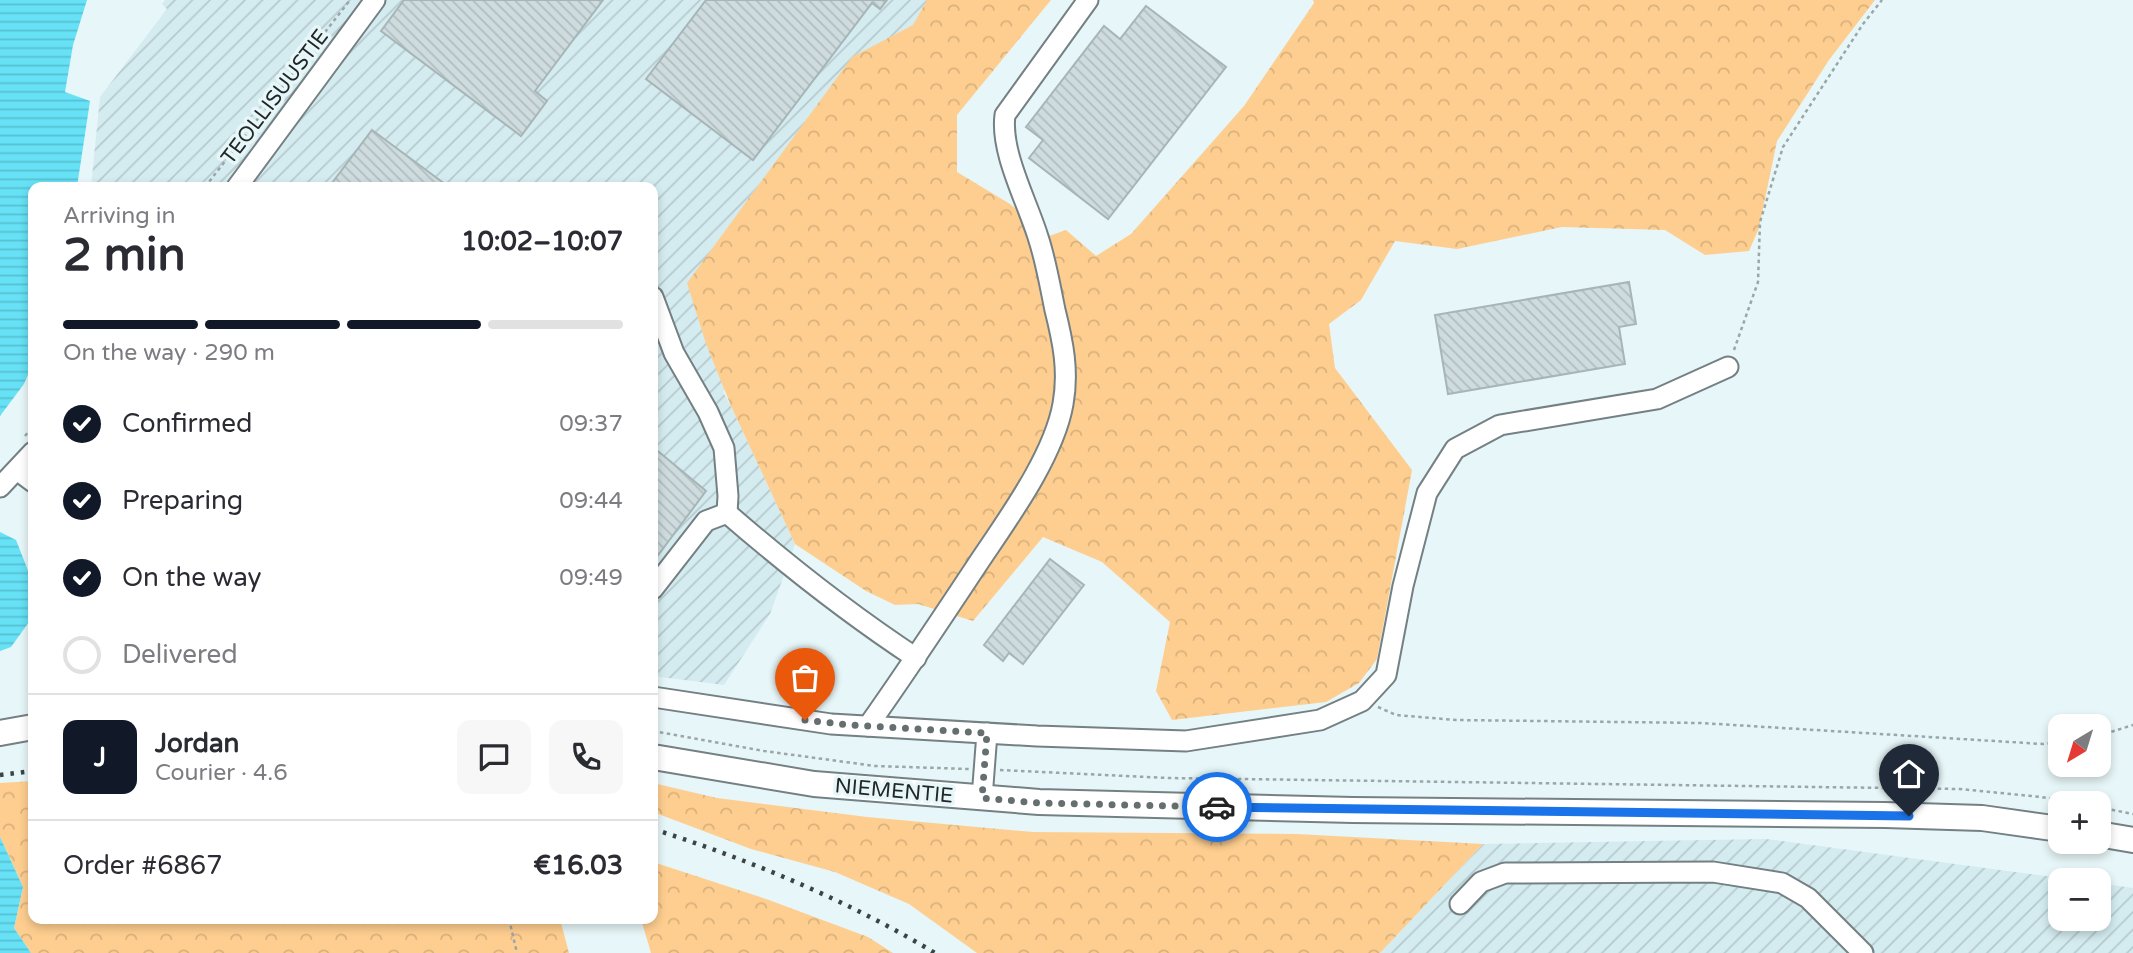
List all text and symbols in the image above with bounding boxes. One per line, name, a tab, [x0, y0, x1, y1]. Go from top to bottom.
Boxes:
street label: TEOLLISUUSTIE	[216, 25, 334, 169]
text: Arriving in	[63, 202, 176, 230]
text: 10:02–10:07	[461, 226, 623, 257]
text: 2 min	[63, 228, 186, 283]
text: On the way · 290 m	[63, 339, 275, 367]
icon: check	[63, 405, 101, 443]
text: Confirmed	[122, 408, 252, 439]
text: 09:37	[559, 410, 623, 438]
icon: check	[63, 482, 101, 520]
text: Preparing	[122, 485, 243, 516]
text: 09:44	[559, 487, 623, 515]
icon: check	[63, 559, 101, 597]
text: On the way	[122, 562, 262, 593]
text: 09:49	[559, 564, 623, 592]
text: Delivered	[122, 639, 238, 670]
pin	[775, 648, 835, 720]
icon: bag	[786, 659, 824, 697]
north arrow	[2048, 714, 2110, 777]
map controls	[2048, 714, 2111, 931]
button: chat	[457, 720, 531, 794]
button: phone	[549, 720, 623, 794]
text: Jordan	[155, 728, 239, 759]
text: J	[94, 742, 106, 773]
pin	[1879, 744, 1939, 816]
icon: home	[1890, 755, 1928, 793]
text: Courier · 4.6	[155, 759, 288, 787]
courier	[1182, 772, 1252, 842]
street label: NIEMENTIE	[834, 773, 954, 809]
icon: car	[1198, 788, 1236, 826]
button: +	[2048, 791, 2111, 854]
text: Order #6867	[63, 850, 223, 881]
text: €16.03	[533, 850, 623, 881]
button: −	[2048, 868, 2111, 931]

